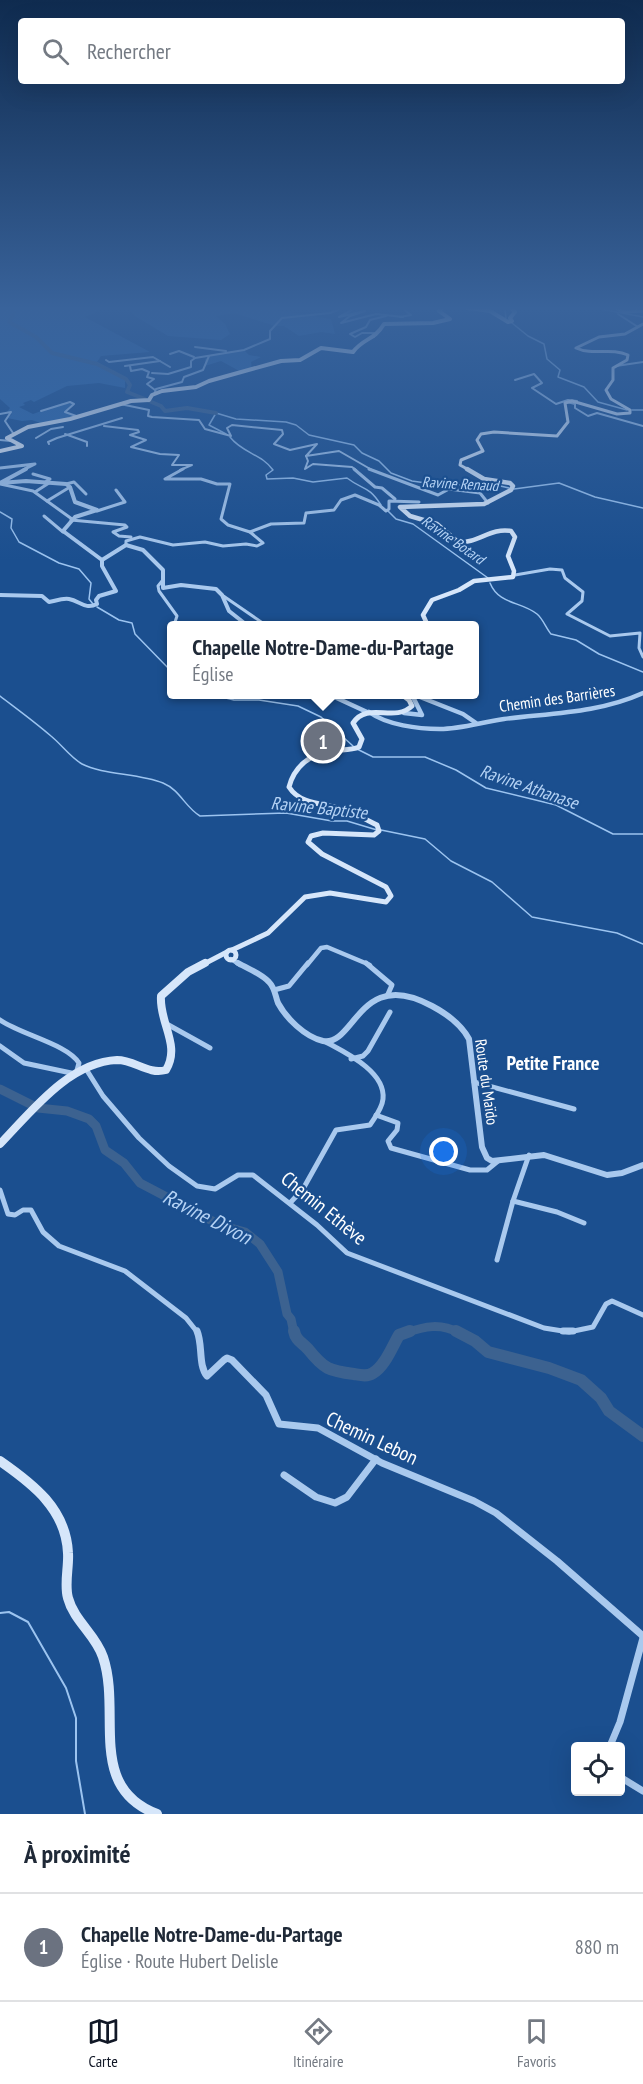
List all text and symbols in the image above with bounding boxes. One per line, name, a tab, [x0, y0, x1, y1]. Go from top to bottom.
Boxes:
search box	[18, 18, 625, 84]
icon: search	[39, 35, 72, 68]
text: Rechercher	[87, 37, 171, 65]
water label: Ravine Renaud	[421, 472, 501, 495]
water label: Ravine Botard	[418, 511, 490, 570]
popup	[167, 621, 479, 699]
text: Chapelle Notre-Dame-du-Partage	[192, 633, 454, 661]
text: Église	[192, 661, 233, 687]
street label: Chemin des Barrières	[498, 680, 616, 716]
pin: 1	[304, 718, 342, 764]
water label: Ravine Athanase	[477, 759, 583, 815]
water label: Ravine Baptiste	[270, 791, 370, 824]
street label: Route du Maïdo	[471, 1038, 503, 1126]
district label: Petite France	[506, 1050, 600, 1076]
your location	[429, 1137, 458, 1166]
street label: Chemin Ethève	[276, 1165, 372, 1251]
water label: Ravine Divon	[159, 1183, 258, 1251]
street label: Chemin Lebon	[322, 1405, 422, 1471]
map controls	[571, 1742, 625, 1796]
button: locate	[571, 1742, 625, 1796]
text: À proximité	[24, 1837, 131, 1870]
text: Chapelle Notre-Dame-du-Partage	[81, 1920, 343, 1948]
text: 1	[39, 1934, 48, 1960]
text: 880 m	[575, 1934, 619, 1960]
text: Église · Route Hubert Delisle	[81, 1948, 278, 1974]
tab: Carte	[87, 2015, 120, 2071]
tab: Itinéraire	[293, 2015, 344, 2071]
tab: Favoris	[517, 2015, 556, 2071]

